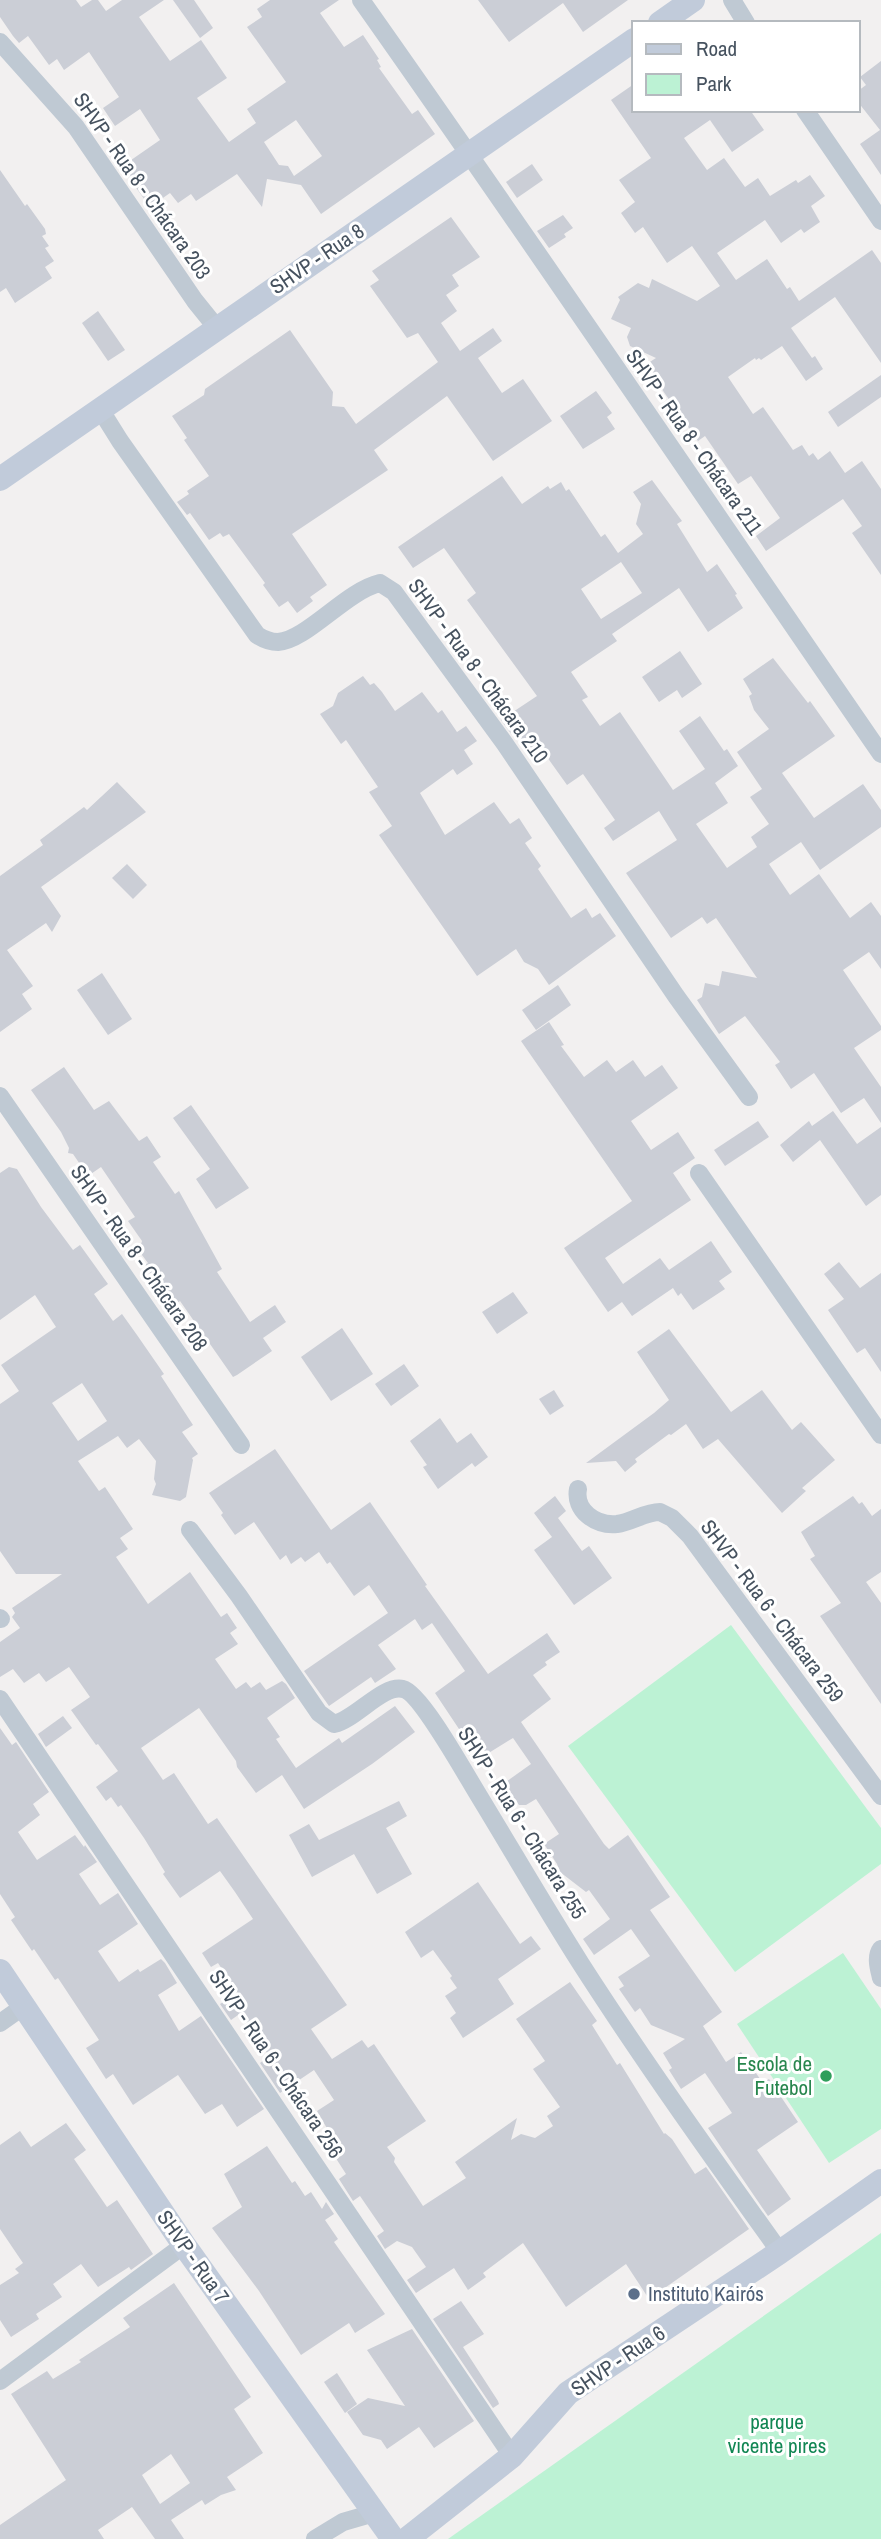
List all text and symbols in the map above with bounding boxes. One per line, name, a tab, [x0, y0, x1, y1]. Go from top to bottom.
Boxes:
legend	[632, 21, 860, 112]
text: Road	[696, 34, 737, 63]
text: Park	[696, 69, 732, 98]
street label: SHVP - Rua 8 - Chácara 203	[67, 87, 218, 285]
street label: SHVP - Rua 8	[264, 216, 370, 301]
street label: SHVP - Rua 8 - Chácara 211	[619, 343, 770, 541]
street label: SHVP - Rua 8 - Chácara 210	[401, 572, 555, 769]
street label: SHVP - Rua 8 - Chácara 208	[64, 1159, 215, 1357]
street label: SHVP - Rua 6 - Chácara 259	[694, 1513, 851, 1708]
street label: SHVP - Rua 6 - Chácara 255	[451, 1721, 593, 1924]
street label: SHVP - Rua 6 - Chácara 256	[202, 1964, 350, 2164]
place label: Escola de Futebol	[736, 2049, 812, 2102]
marker: Escola de Futebol	[818, 2068, 834, 2084]
street label: SHVP - Rua 7	[151, 2204, 236, 2309]
place label: Instituto Kairós	[648, 2279, 764, 2308]
marker: Instituto Kairós	[626, 2286, 642, 2302]
street label: SHVP - Rua 6	[565, 2318, 671, 2403]
park label: parque vicente pires	[728, 2407, 826, 2460]

